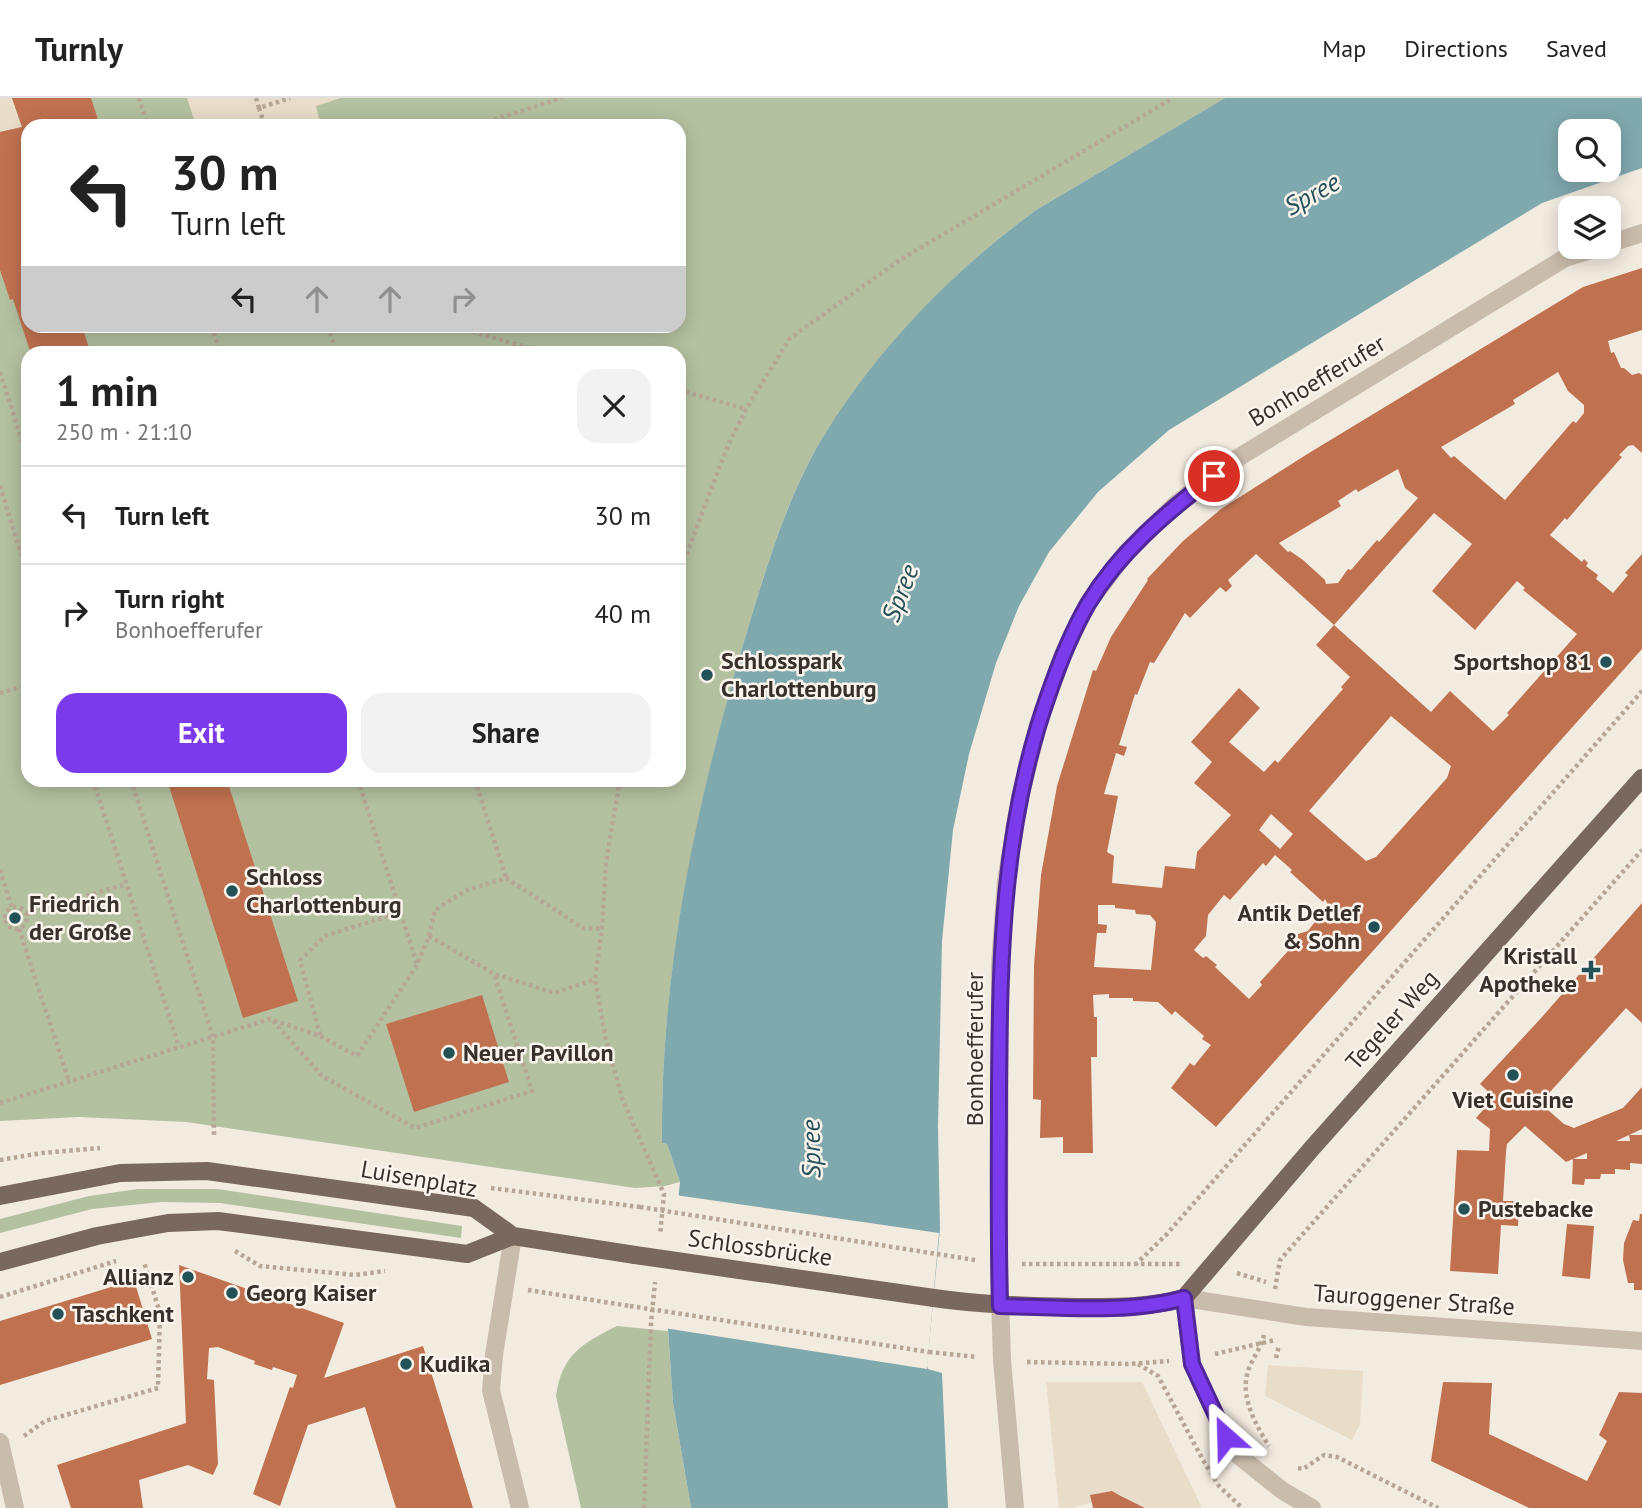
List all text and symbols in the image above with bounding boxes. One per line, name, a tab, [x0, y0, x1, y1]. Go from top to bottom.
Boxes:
text: Turnly	[35, 27, 123, 70]
text: Map	[1322, 33, 1366, 64]
text: Directions	[1404, 33, 1508, 64]
text: Saved	[1546, 33, 1607, 64]
map controls	[1558, 119, 1621, 259]
button: search	[1558, 119, 1621, 182]
text: 30 m	[171, 140, 278, 204]
icon: left	[56, 147, 147, 238]
water label: Spree	[1278, 165, 1346, 222]
button: layers	[1558, 196, 1621, 259]
text: Turn left	[171, 202, 286, 244]
icon: left	[225, 280, 263, 318]
icon: ahead	[298, 280, 336, 318]
icon: ahead	[371, 280, 409, 318]
icon: right	[444, 280, 482, 318]
street label: Bonhoefferufer	[1243, 328, 1391, 434]
text: 1 min	[56, 363, 158, 418]
button: close	[577, 369, 651, 443]
text: 250 m · 21:10	[56, 417, 192, 446]
pin	[1184, 446, 1244, 506]
icon: arrive	[1195, 457, 1233, 495]
icon: left	[56, 496, 94, 534]
text: Turn left	[115, 499, 209, 532]
text: 30 m	[595, 499, 651, 532]
water label: Spree	[874, 559, 925, 626]
text: Turn right	[115, 582, 224, 615]
icon: right	[56, 594, 94, 632]
text: 40 m	[595, 597, 651, 630]
text: Bonhoefferufer	[115, 615, 263, 644]
place label: Schlosspark Charlottenburg	[721, 645, 877, 704]
place label: Sportshop 81	[1454, 646, 1592, 677]
marker: Sportshop 81	[1598, 654, 1614, 670]
marker: Schlosspark Charlottenburg	[699, 667, 715, 683]
button: Exit	[56, 693, 347, 773]
button: Share	[361, 693, 651, 773]
place label: Schloss Charlottenburg	[246, 861, 402, 920]
marker: Schloss Charlottenburg	[224, 883, 240, 899]
place label: Friedrich der Große	[29, 888, 132, 947]
place label: Antik Detlef & Sohn	[1237, 897, 1361, 956]
marker: Friedrich der Große	[7, 910, 23, 926]
marker: Antik Detlef & Sohn	[1366, 919, 1382, 935]
place label: Kristall Apotheke	[1479, 940, 1578, 999]
marker: Kristall Apotheke	[1583, 962, 1599, 978]
street label: Tegeler Weg	[1339, 963, 1445, 1076]
street label: Bonhoefferufer	[959, 972, 990, 1126]
place label: Neuer Pavillon	[463, 1037, 613, 1068]
marker: Neuer Pavillon	[441, 1045, 457, 1061]
marker: Viet Cuisine	[1505, 1067, 1521, 1083]
place label: Viet Cuisine	[1451, 1084, 1574, 1115]
water label: Spree	[793, 1119, 828, 1179]
street label: Luisenplatz	[359, 1153, 480, 1204]
place label: Pustebacke	[1478, 1193, 1593, 1224]
marker: Pustebacke	[1456, 1201, 1472, 1217]
street label: Schlossbrücke	[686, 1222, 834, 1273]
place label: Allianz	[103, 1261, 174, 1292]
marker: Allianz	[180, 1269, 196, 1285]
place label: Georg Kaiser	[246, 1277, 377, 1308]
street label: Tauroggener Straße	[1312, 1277, 1516, 1322]
marker: Georg Kaiser	[224, 1285, 240, 1301]
place label: Taschkent	[72, 1298, 174, 1329]
marker: Taschkent	[50, 1306, 66, 1322]
place label: Kudika	[420, 1348, 490, 1379]
marker: Kudika	[398, 1356, 414, 1372]
position arrow	[1189, 1400, 1263, 1474]

